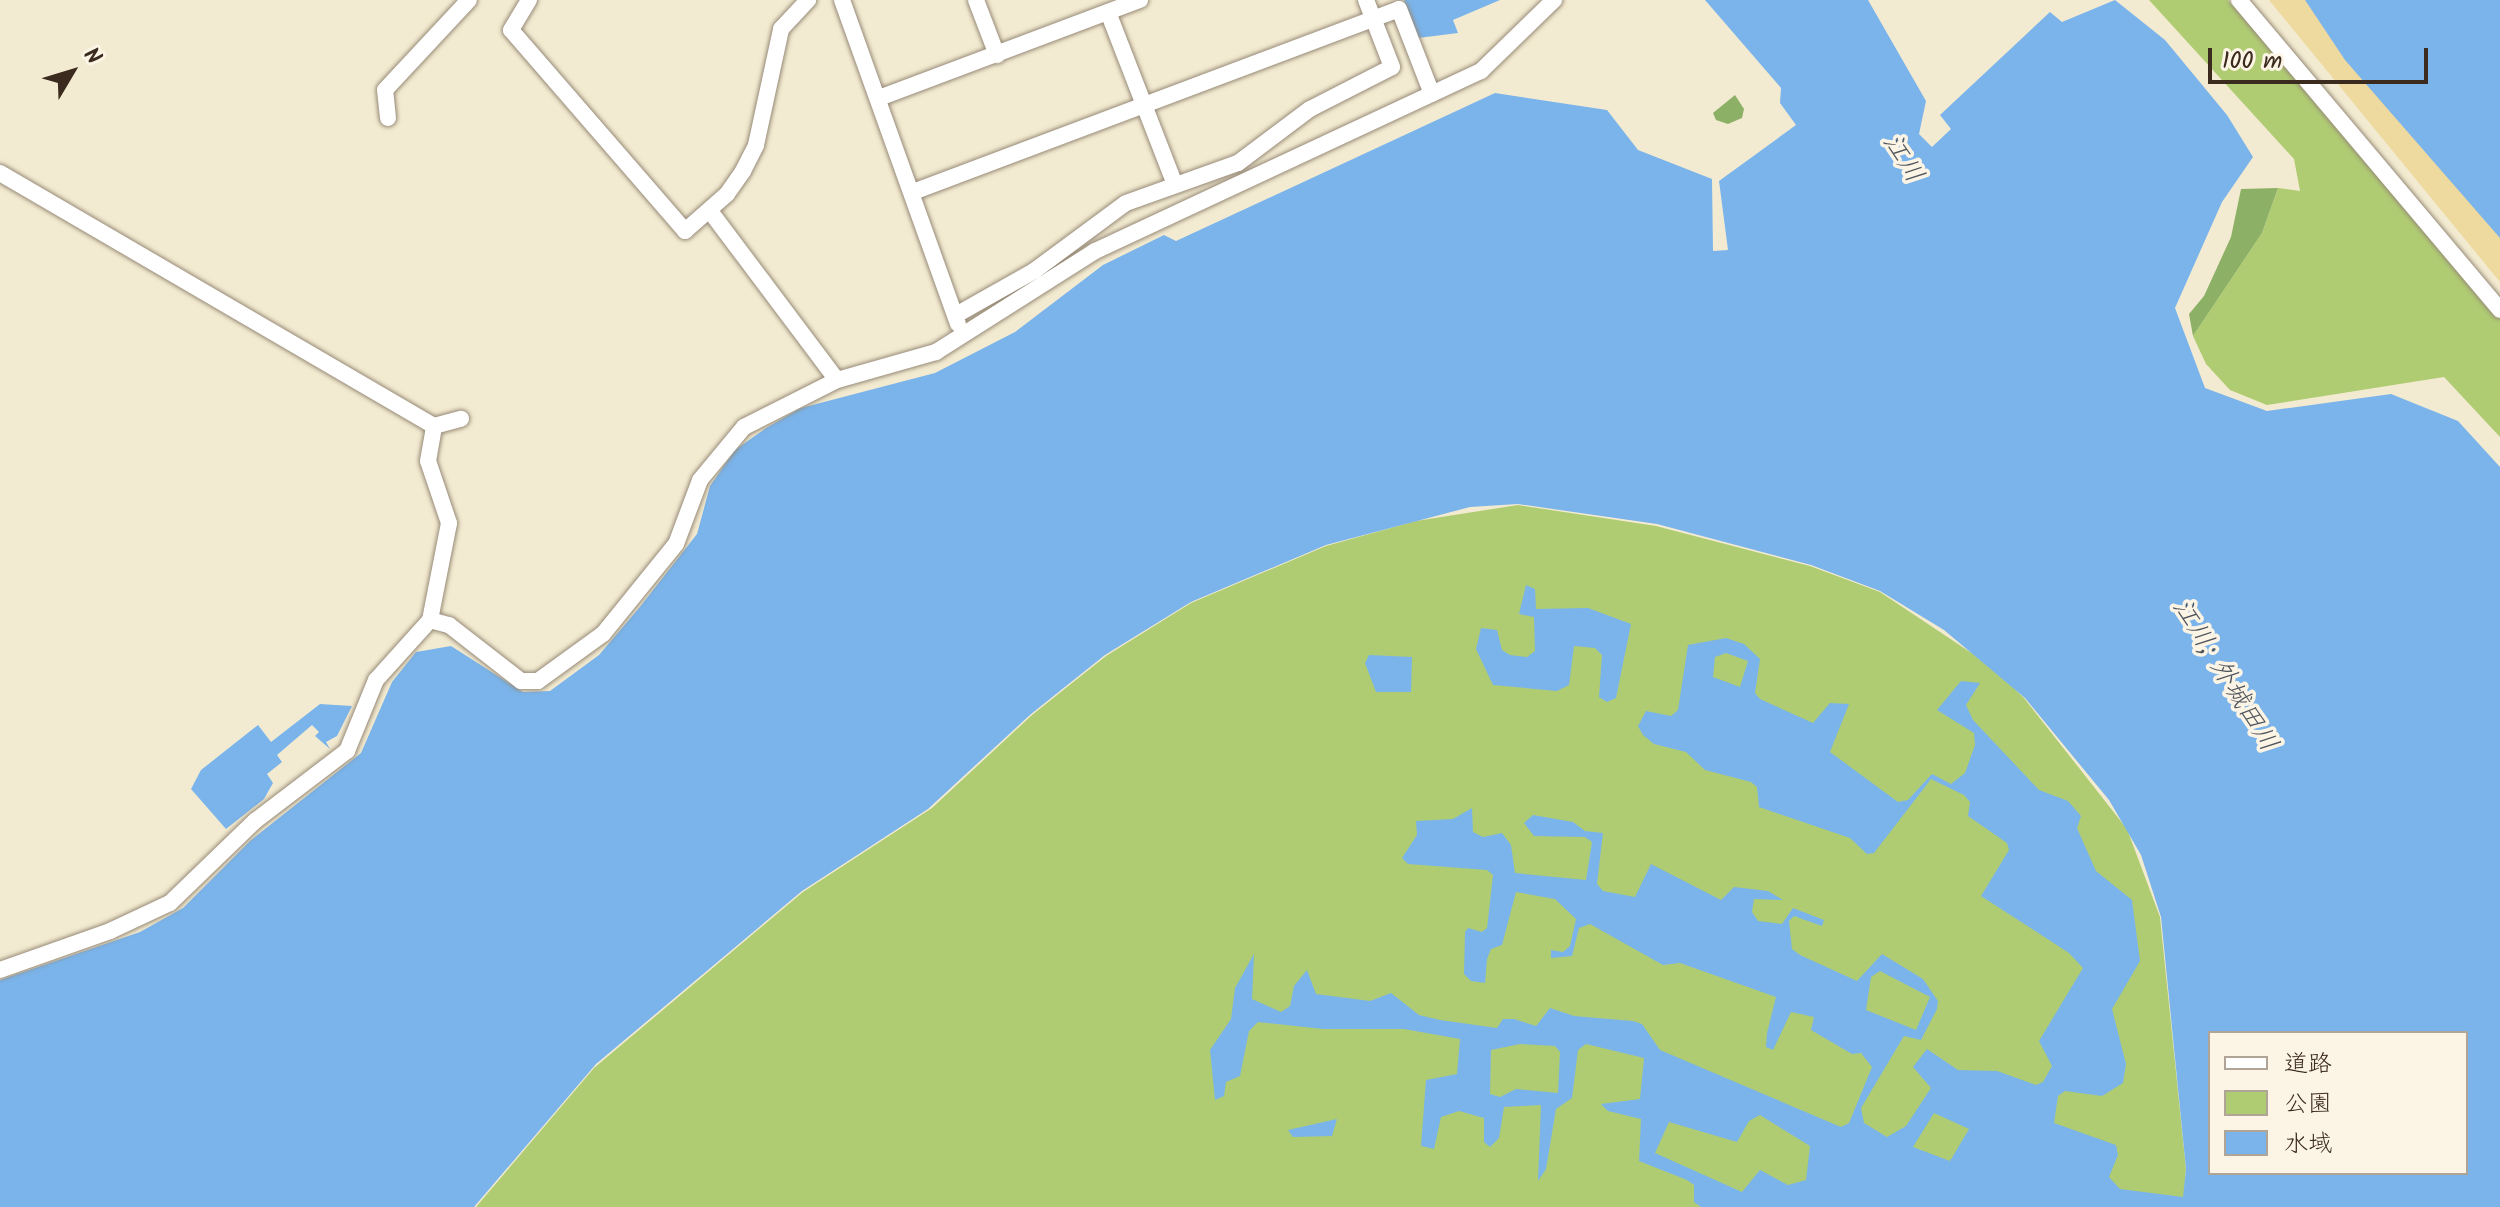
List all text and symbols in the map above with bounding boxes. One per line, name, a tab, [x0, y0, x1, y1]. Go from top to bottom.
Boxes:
north arrow	[32, 32, 112, 112]
scale bar	[2212, 32, 2432, 82]
text: N	[73, 41, 109, 73]
text: 100 m	[2222, 42, 2282, 81]
water label: 江川	[1875, 129, 1929, 189]
water label: 江川; 外城田川	[2165, 594, 2283, 758]
legend	[2208, 1031, 2468, 1175]
text: 道路	[2284, 1045, 2332, 1084]
text: 公園	[2284, 1085, 2332, 1124]
text: 水域	[2284, 1125, 2332, 1164]

